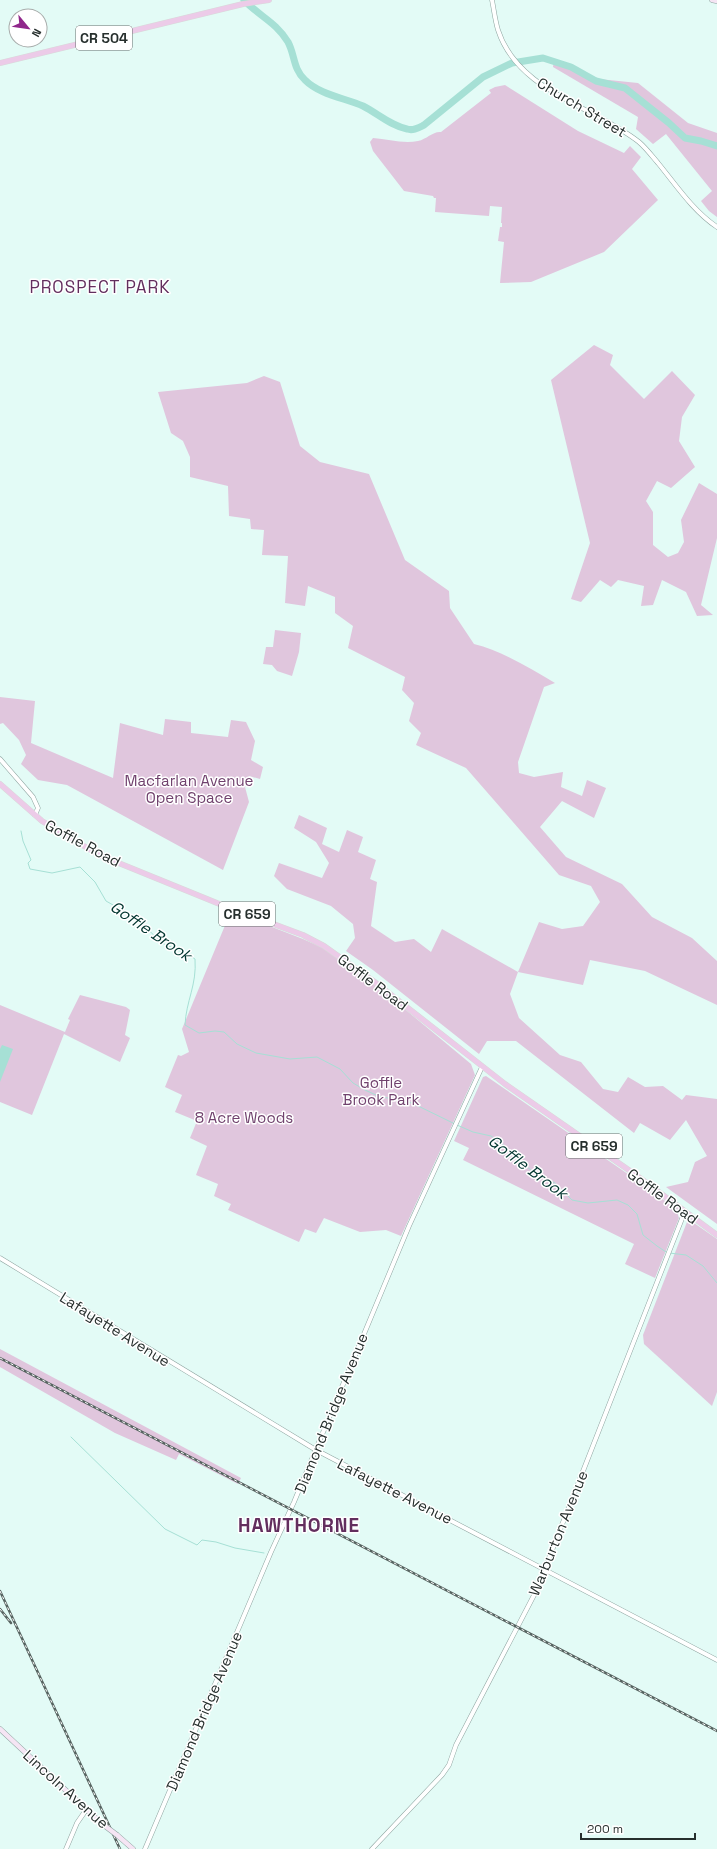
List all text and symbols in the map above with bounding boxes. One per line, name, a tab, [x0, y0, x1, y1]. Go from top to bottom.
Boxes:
north arrow	[8, 8, 48, 48]
text: N	[29, 26, 45, 39]
road number: CR 504	[76, 26, 132, 50]
street label: Church Street	[534, 73, 630, 141]
district label: PROSPECT PARK	[29, 276, 171, 298]
park label: Macfarlan Avenue Open Space	[125, 771, 254, 807]
street label: Goffle Road	[42, 815, 124, 871]
water label: Goffle Brook	[106, 896, 198, 967]
road number: CR 659	[219, 902, 275, 926]
street label: Goffle Road	[334, 949, 412, 1015]
park label: Goffle Brook Park	[343, 1073, 419, 1109]
park label: 8 Acre Woods	[195, 1108, 293, 1127]
water label: Goffle Brook	[484, 1130, 574, 1205]
road number: CR 659	[566, 1134, 622, 1158]
street label: Goffle Road	[624, 1164, 702, 1228]
street label: Lafayette Avenue	[56, 1287, 174, 1371]
street label: Diamond Bridge Avenue	[290, 1330, 372, 1496]
street label: Lafayette Avenue	[334, 1454, 456, 1528]
street label: Warburton Avenue	[524, 1467, 592, 1598]
district label: HAWTHORNE	[238, 1513, 360, 1538]
street label: Diamond Bridge Avenue	[162, 1628, 246, 1794]
street label: Lincoln Avenue	[19, 1746, 113, 1833]
scale bar	[581, 1815, 695, 1841]
text: 200 m	[587, 1821, 623, 1837]

